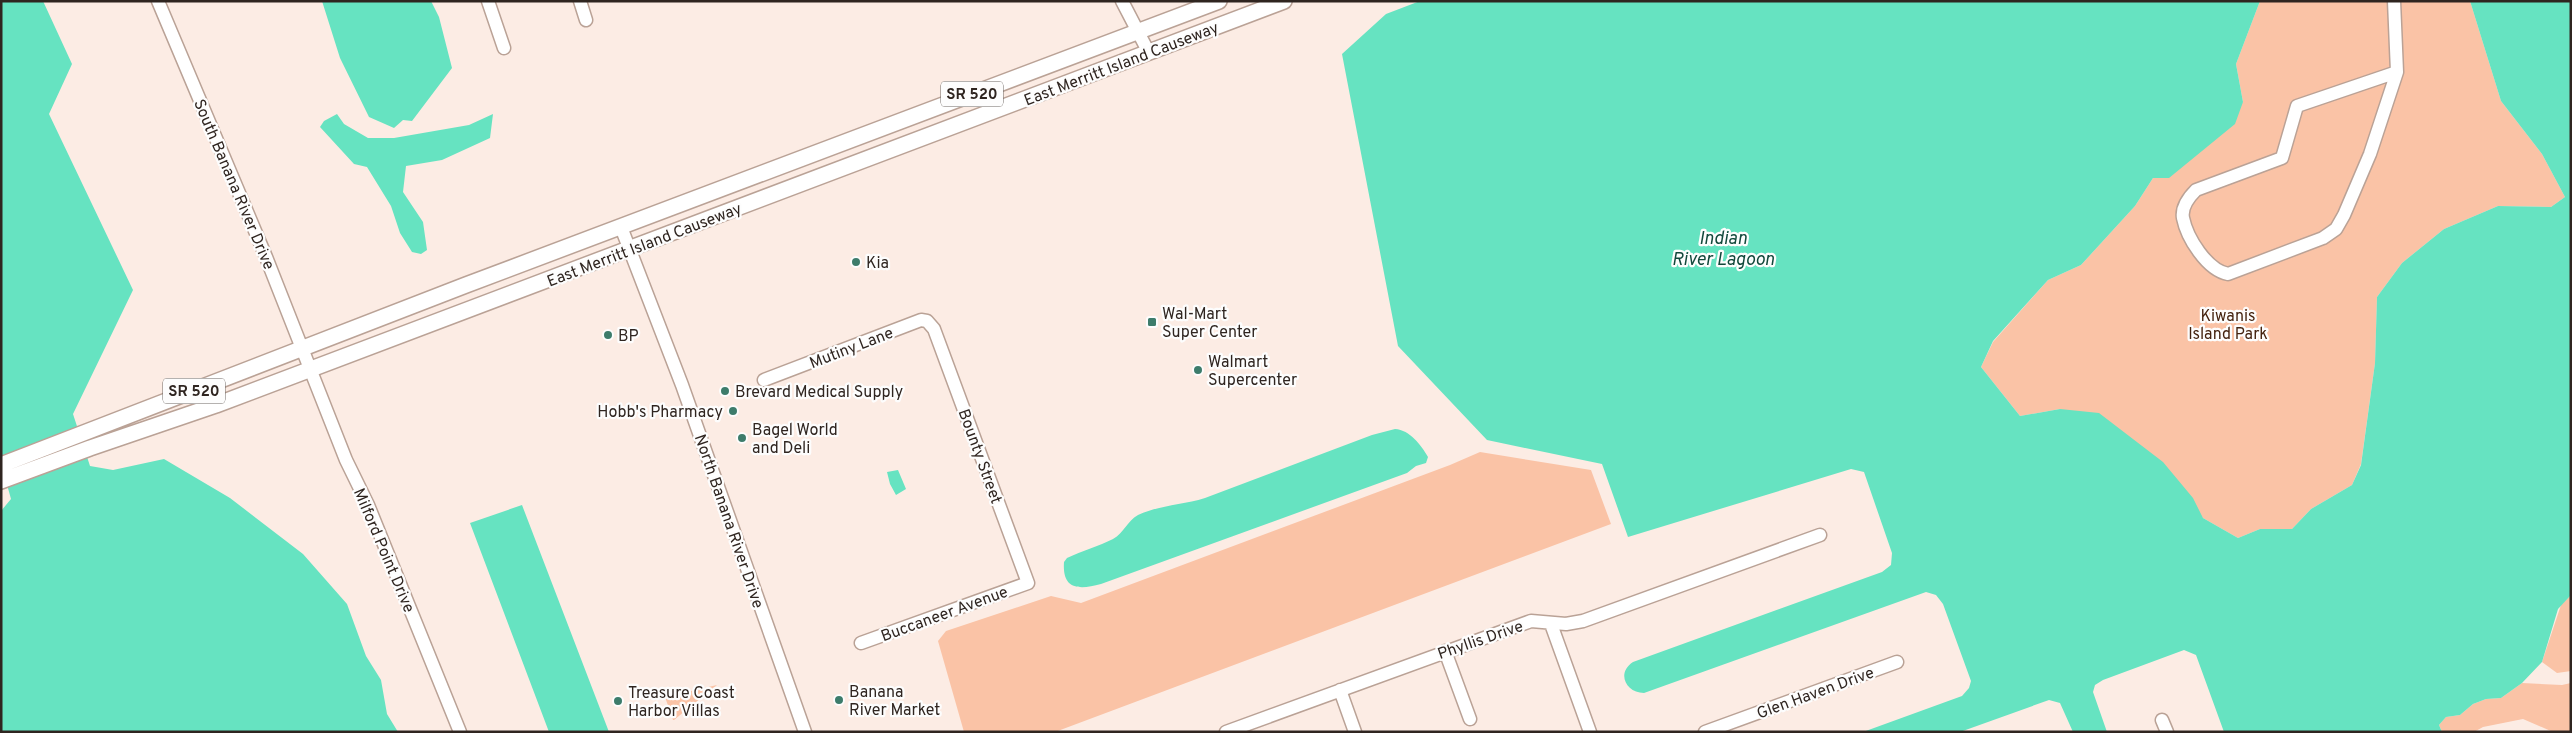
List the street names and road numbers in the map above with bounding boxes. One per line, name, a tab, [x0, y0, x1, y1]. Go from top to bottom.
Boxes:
street label: East Merritt Island Causeway	[1022, 18, 1222, 111]
road number: SR 520	[941, 82, 1003, 106]
street label: South Banana River Drive	[188, 96, 278, 273]
street label: East Merritt Island Causeway	[545, 199, 745, 292]
street label: Mutiny Lane	[807, 324, 897, 374]
road number: SR 520	[163, 378, 225, 404]
street label: Bounty Street	[953, 407, 1006, 507]
street label: North Banana River Drive	[689, 432, 767, 611]
street label: Milford Point Drive	[348, 486, 418, 616]
street label: Buccaneer Avenue	[878, 583, 1011, 647]
street label: Phyllis Drive	[1435, 617, 1526, 665]
street label: Glen Haven Drive	[1754, 663, 1877, 724]

